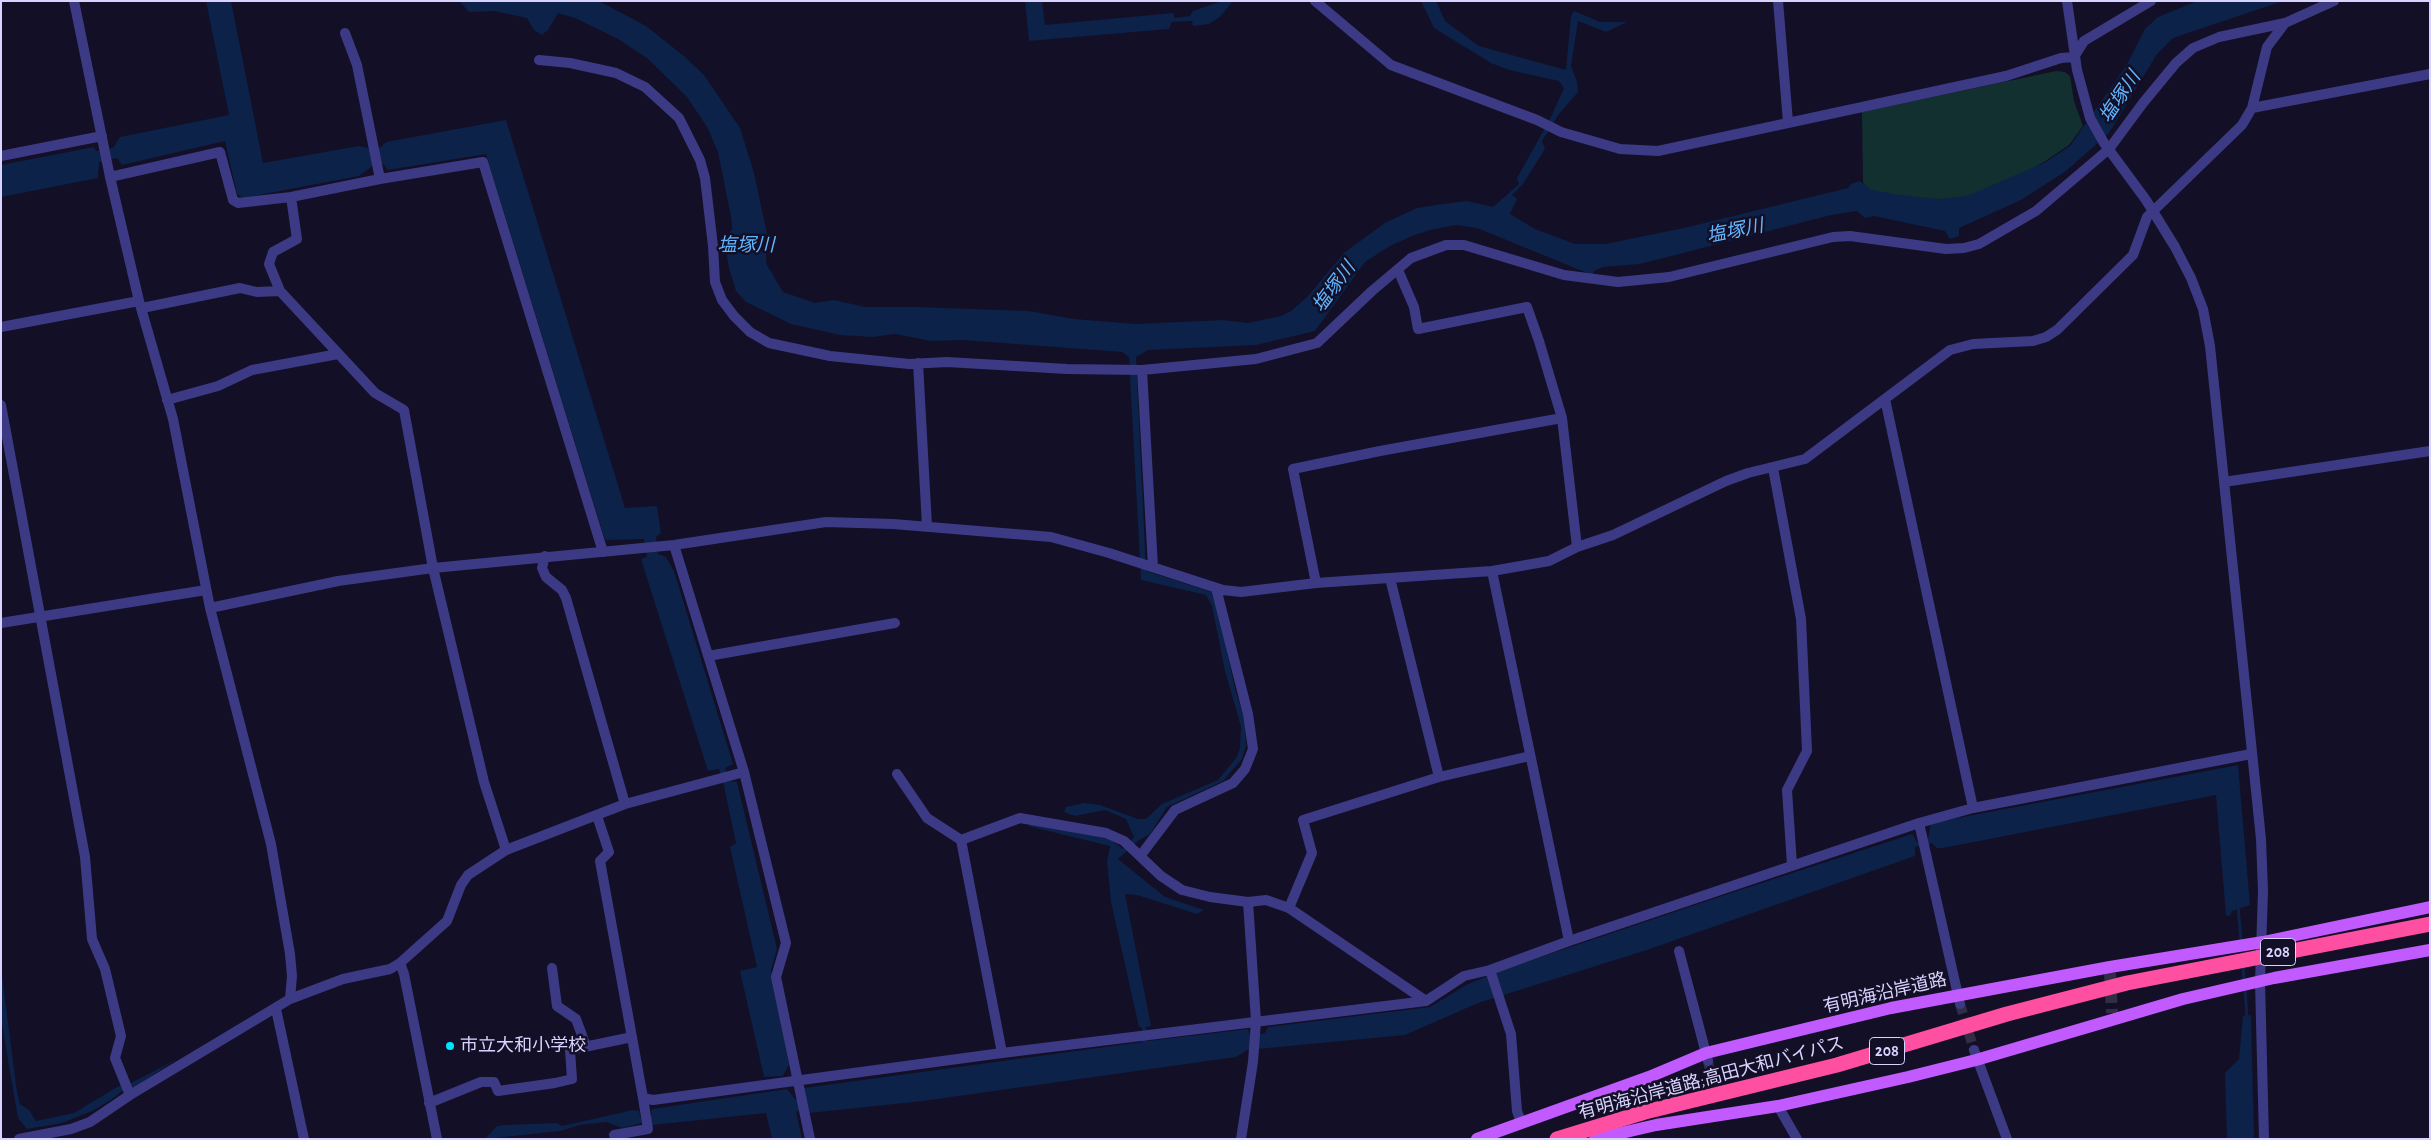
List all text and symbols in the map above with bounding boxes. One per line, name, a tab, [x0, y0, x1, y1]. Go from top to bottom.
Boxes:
water label: 塩塚川	[2095, 67, 2145, 127]
water label: 塩塚川	[1705, 214, 1765, 248]
water label: 塩塚川	[718, 234, 774, 256]
water label: 塩塚川	[1308, 257, 1360, 317]
road number: 208	[2260, 939, 2296, 966]
street label: 有明海沿岸道路	[1821, 968, 1949, 1018]
street label: 有明海沿岸道路;高田大和バイパス	[1576, 1032, 1846, 1124]
place label: 市立大和小学校	[460, 1035, 586, 1057]
road number: 208	[1870, 1038, 1904, 1064]
marker: 市立大和小学校	[444, 1040, 456, 1052]

